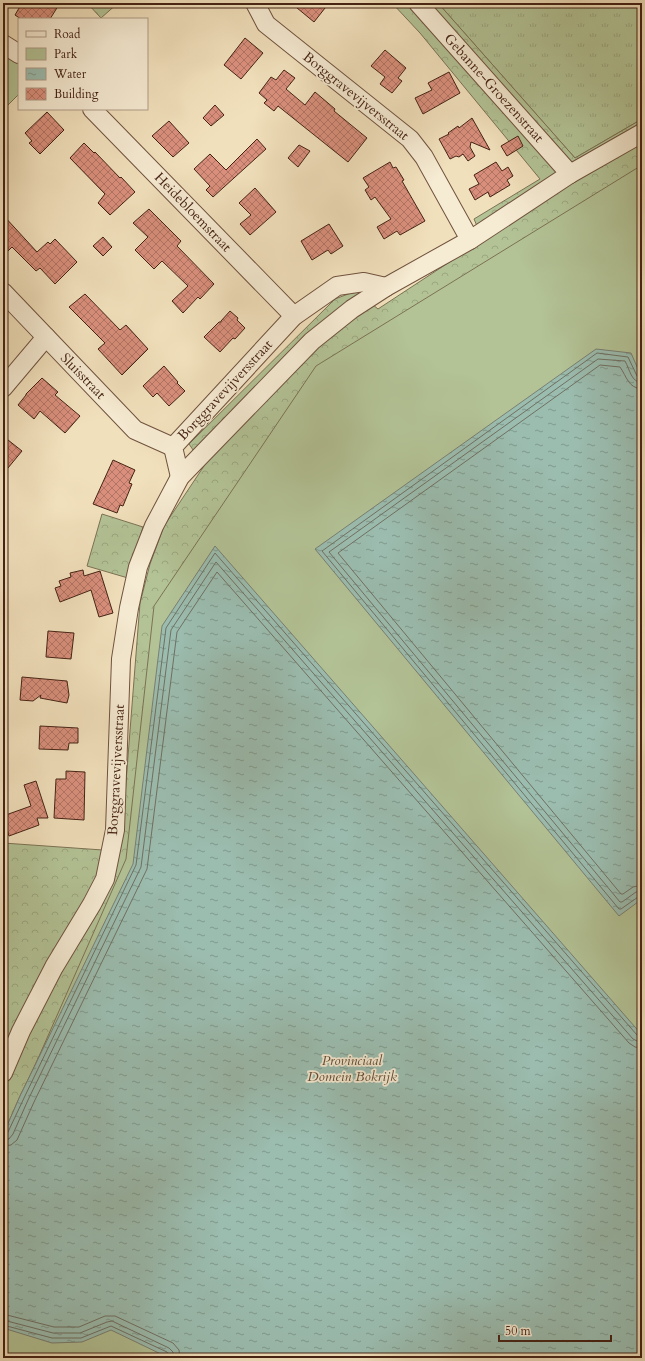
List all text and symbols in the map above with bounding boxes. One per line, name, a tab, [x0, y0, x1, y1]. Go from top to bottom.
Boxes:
legend	[18, 18, 148, 110]
text: Road	[54, 26, 81, 42]
street label: Gebanne-Groezenstraat	[440, 29, 549, 147]
text: Park	[54, 46, 78, 62]
street label: Borggravevijversstraat	[299, 47, 413, 145]
text: Water	[53, 66, 87, 82]
text: Building	[54, 86, 99, 102]
street label: Heidebloemstraat	[150, 168, 236, 256]
street label: Borggravevijversstraat	[173, 335, 277, 445]
street label: Sluisstraat	[56, 349, 110, 404]
street label: Borggravevijversstraat	[103, 703, 129, 836]
park label: Provinciaal Domein Bokrijk	[307, 1051, 397, 1086]
scale bar	[499, 1317, 611, 1343]
text: 50 m	[505, 1323, 532, 1339]

